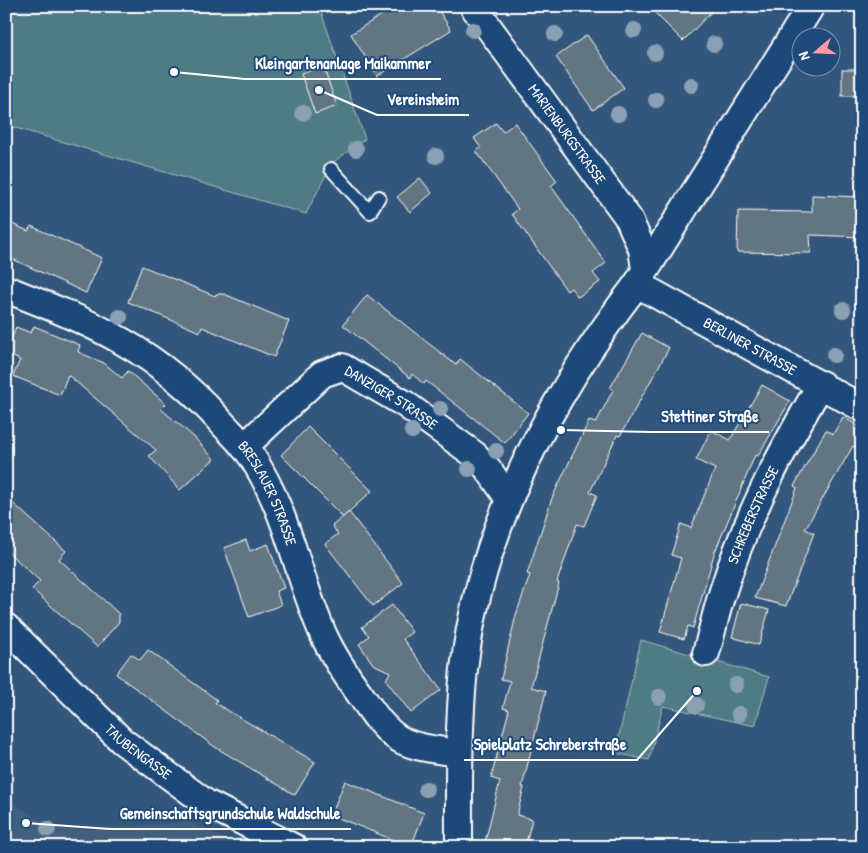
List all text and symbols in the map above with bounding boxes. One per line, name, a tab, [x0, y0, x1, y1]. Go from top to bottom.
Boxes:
north arrow	[790, 28, 840, 78]
callout: Kleingartenanlage Maikammer	[245, 48, 441, 79]
text: N	[793, 49, 813, 63]
text: Kleingartenanlage Maikammer	[255, 52, 432, 75]
street label: MARIENBURGSTRASSE	[524, 80, 611, 189]
callout: Vereinsheim	[377, 84, 469, 115]
text: Vereinsheim	[387, 88, 459, 110]
street label: BERLINER STRASSE	[700, 312, 801, 380]
street label: DANZIGER STRASSE	[341, 360, 442, 435]
callout: Stettiner Straße	[651, 401, 769, 432]
text: Stettiner Straße	[661, 405, 759, 428]
street label: BRESLAUER STRASSE	[233, 436, 302, 549]
street label: SCHREBERSTRASSE	[722, 462, 784, 567]
street label: TAUBENGASSE	[100, 719, 177, 784]
callout: Spielplatz Schreberstraße	[464, 729, 637, 760]
text: Spielplatz Schreberstraße	[474, 733, 627, 756]
callout: Gemeinschaftsgrundschule Waldschule	[110, 798, 351, 829]
text: Gemeinschaftsgrundschule Waldschule	[120, 802, 341, 825]

